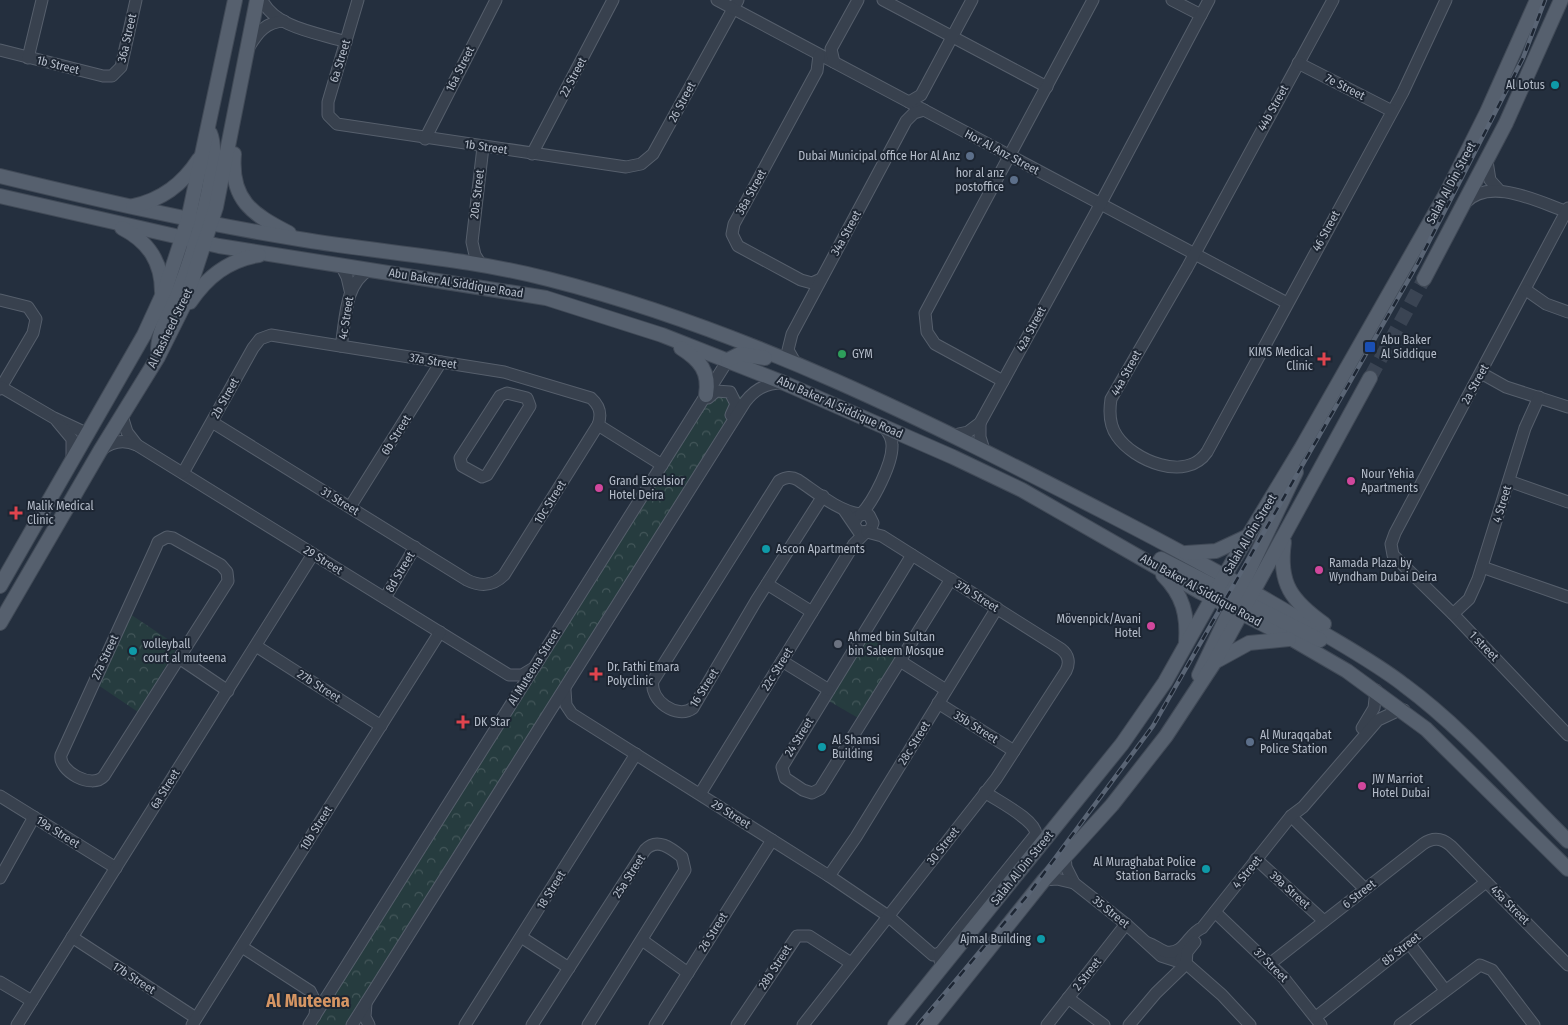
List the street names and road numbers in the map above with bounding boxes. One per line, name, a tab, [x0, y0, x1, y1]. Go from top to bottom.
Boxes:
street label: 36a Street	[115, 12, 139, 64]
street label: 6a Street	[327, 38, 353, 84]
street label: 16a Street	[443, 44, 477, 94]
street label: 1b Street	[35, 53, 81, 77]
street label: 22 Street	[557, 55, 589, 99]
street label: 7e Street	[1323, 71, 1367, 103]
street label: 26 Street	[666, 79, 698, 125]
street label: 44b Street	[1255, 83, 1291, 133]
street label: Hor Al Anz Street	[962, 126, 1042, 178]
street label: 1b Street	[464, 137, 509, 157]
street label: Salah Al Din Street	[1424, 140, 1479, 226]
street label: 38a Street	[733, 167, 769, 217]
street label: 20a Street	[467, 168, 487, 220]
street label: 34a Street	[828, 208, 864, 258]
street label: 46 Street	[1309, 208, 1343, 254]
street label: Abu Baker Al Siddique Road	[388, 265, 524, 301]
street label: Al Rasheed Street	[145, 286, 195, 370]
street label: 4c Street	[336, 295, 356, 340]
street label: 42a Street	[1013, 304, 1049, 354]
street label: 44a Street	[1108, 348, 1144, 398]
street label: 37a Street	[408, 350, 458, 372]
street label: 2a Street	[1458, 362, 1492, 406]
street label: Abu Baker Al Siddique Road	[775, 373, 905, 441]
street label: 2b Street	[208, 375, 242, 421]
street label: 6b Street	[378, 412, 414, 458]
street label: 10c Street	[531, 478, 569, 526]
street label: 31 Street	[318, 484, 362, 518]
street label: 4 Street	[1490, 484, 1514, 524]
street label: Salah Al Din Street	[1221, 491, 1279, 577]
street label: 29 Street	[301, 543, 345, 577]
street label: 8d Street	[382, 549, 418, 595]
street label: Abu Baker Al Siddique Road	[1138, 551, 1264, 629]
street label: 37b Street	[953, 577, 1002, 615]
street label: Al Muteena Street	[505, 626, 563, 708]
street label: 1 street	[1466, 628, 1502, 664]
street label: 27a Street	[89, 632, 122, 682]
street label: 22c Street	[758, 645, 796, 693]
street label: 16 Street	[687, 666, 721, 710]
street label: 27b Street	[295, 667, 343, 705]
street label: 35b Street	[951, 708, 1001, 746]
street label: 24 Street	[782, 715, 816, 759]
street label: 28c Street	[895, 719, 933, 767]
street label: 6a Street	[147, 767, 183, 811]
street label: 29 Street	[709, 797, 753, 831]
street label: 10b Street	[297, 803, 335, 853]
street label: 19a Street	[34, 813, 82, 851]
street label: 30 Street	[924, 824, 962, 868]
street label: Salah Al Din Street	[988, 828, 1056, 908]
street label: 25a Street	[610, 852, 648, 900]
street label: 4 Street	[1230, 853, 1264, 891]
street label: 18 Street	[534, 868, 568, 912]
street label: 39a Street	[1267, 868, 1313, 912]
street label: 6 Street	[1340, 877, 1378, 911]
street label: 45a Street	[1488, 883, 1532, 927]
street label: 35 Street	[1090, 893, 1132, 931]
street label: 26 Street	[696, 910, 731, 954]
street label: 8b Street	[1379, 930, 1423, 968]
street label: 28b Street	[756, 942, 795, 992]
street label: 37 Street	[1251, 945, 1291, 985]
street label: 2 Street	[1070, 955, 1104, 993]
street label: 17b Street	[110, 959, 158, 997]

